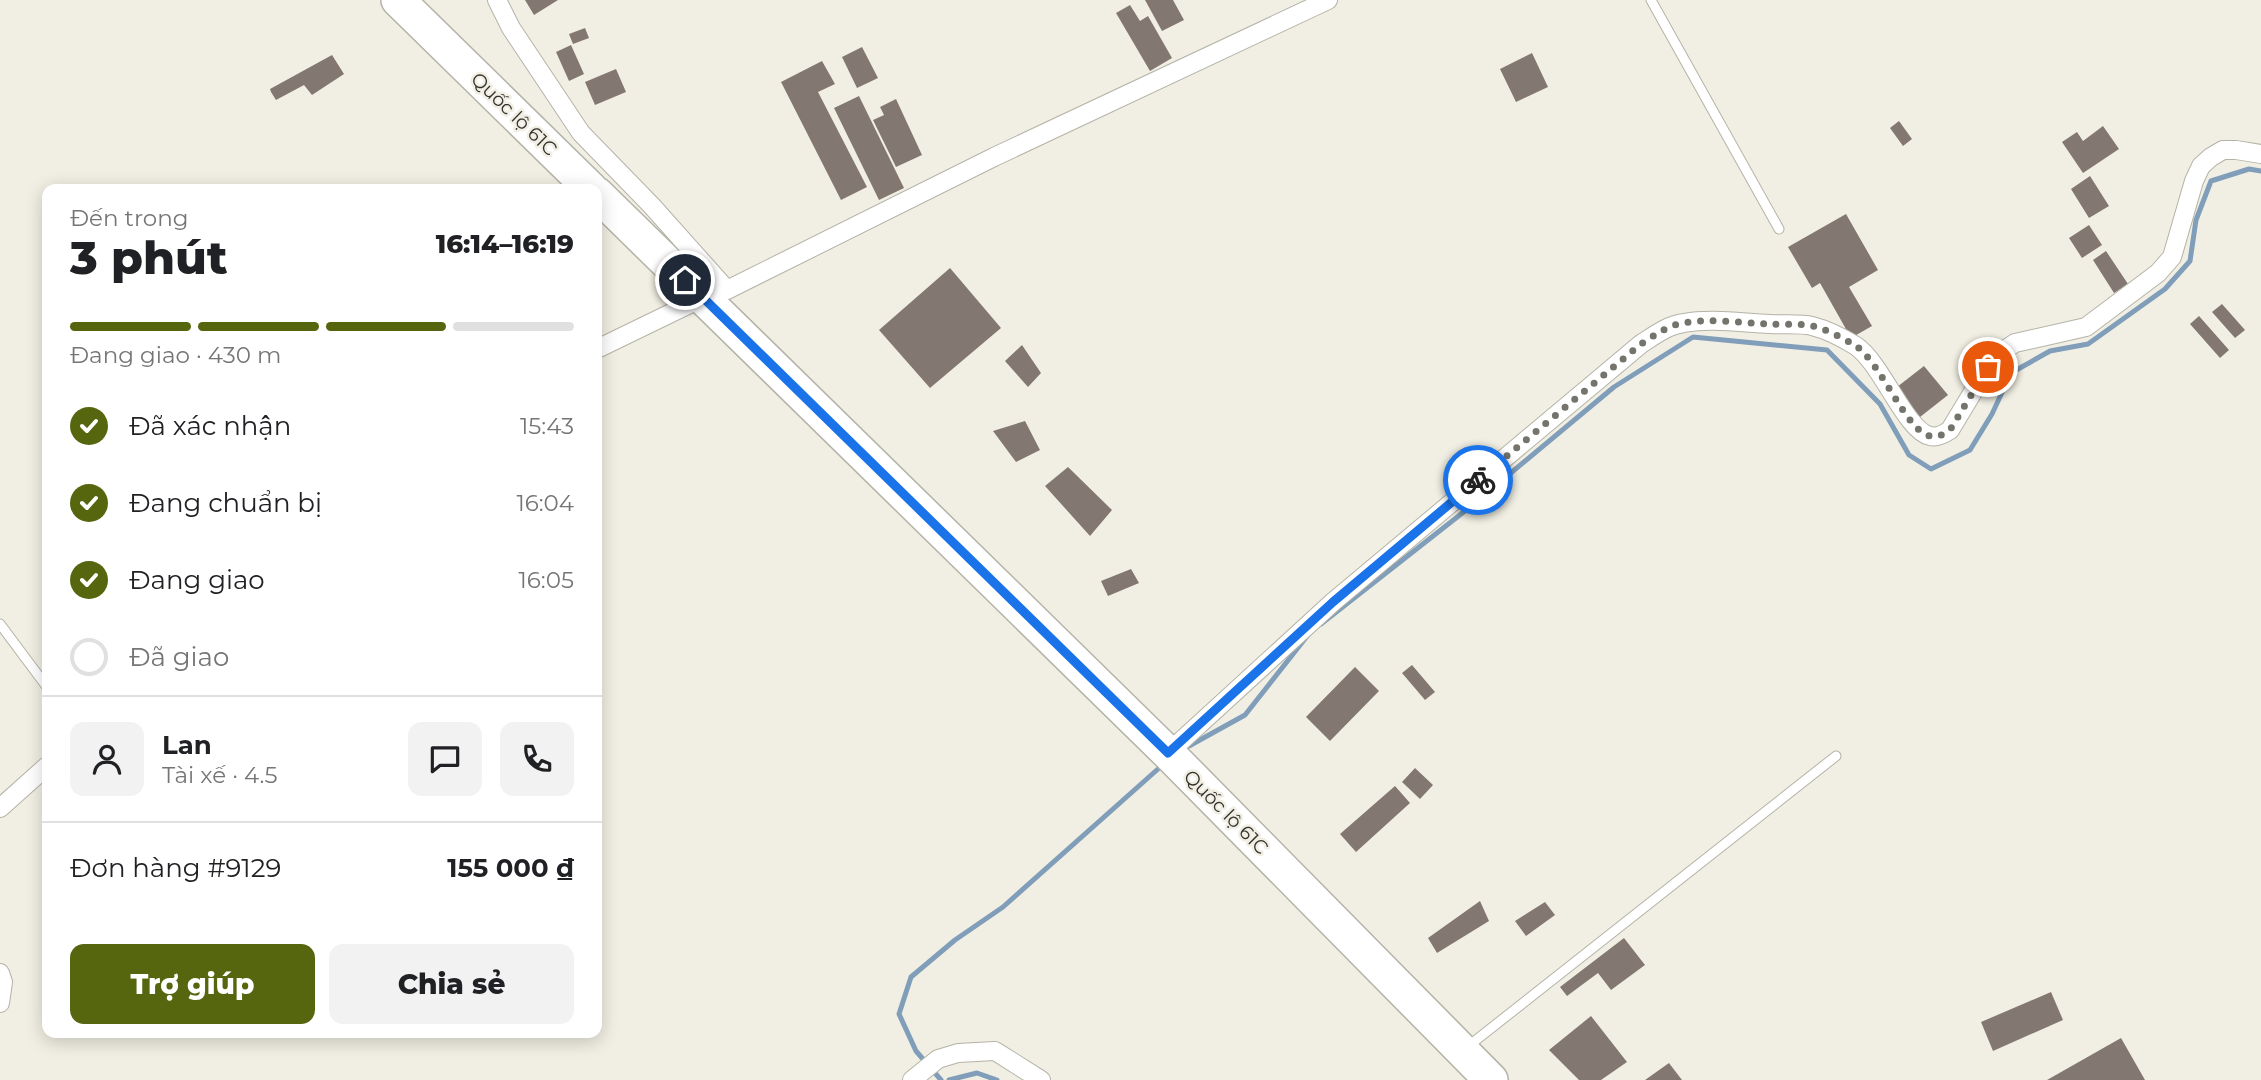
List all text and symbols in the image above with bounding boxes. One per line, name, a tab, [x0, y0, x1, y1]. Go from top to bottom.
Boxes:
street label: Quốc lộ 61C	[466, 67, 562, 161]
text: Đến trong	[70, 204, 189, 232]
text: 16:14–16:19	[436, 228, 574, 260]
text: 3 phút	[70, 229, 228, 286]
pin	[655, 250, 715, 310]
icon: home	[666, 261, 704, 299]
pin	[1958, 337, 2018, 397]
text: Đang giao · 430 m	[70, 341, 281, 369]
icon: bag	[1969, 348, 2007, 386]
icon: check	[70, 407, 108, 445]
text: Đã xác nhận	[129, 410, 291, 442]
text: 15:43	[520, 412, 574, 440]
courier	[1443, 445, 1513, 515]
icon: bike	[1459, 461, 1497, 499]
icon: check	[70, 484, 108, 522]
text: Đang chuẩn bị	[129, 487, 322, 519]
text: 16:04	[516, 489, 574, 517]
icon: check	[70, 561, 108, 599]
text: Đang giao	[129, 564, 265, 596]
text: 16:05	[519, 566, 574, 594]
text: Đã giao	[129, 641, 229, 673]
button: person	[70, 722, 144, 796]
button: chat	[408, 722, 482, 796]
button: phone	[500, 722, 574, 796]
text: Lan	[162, 729, 212, 761]
text: Tài xế · 4.5	[162, 761, 278, 789]
street label: Quốc lộ 61C	[1179, 765, 1273, 859]
text: Đơn hàng #9129	[70, 852, 281, 884]
text: 155 000 ₫	[447, 852, 574, 884]
button: Trợ giúp	[70, 944, 315, 1024]
button: Chia sẻ	[329, 944, 574, 1024]

